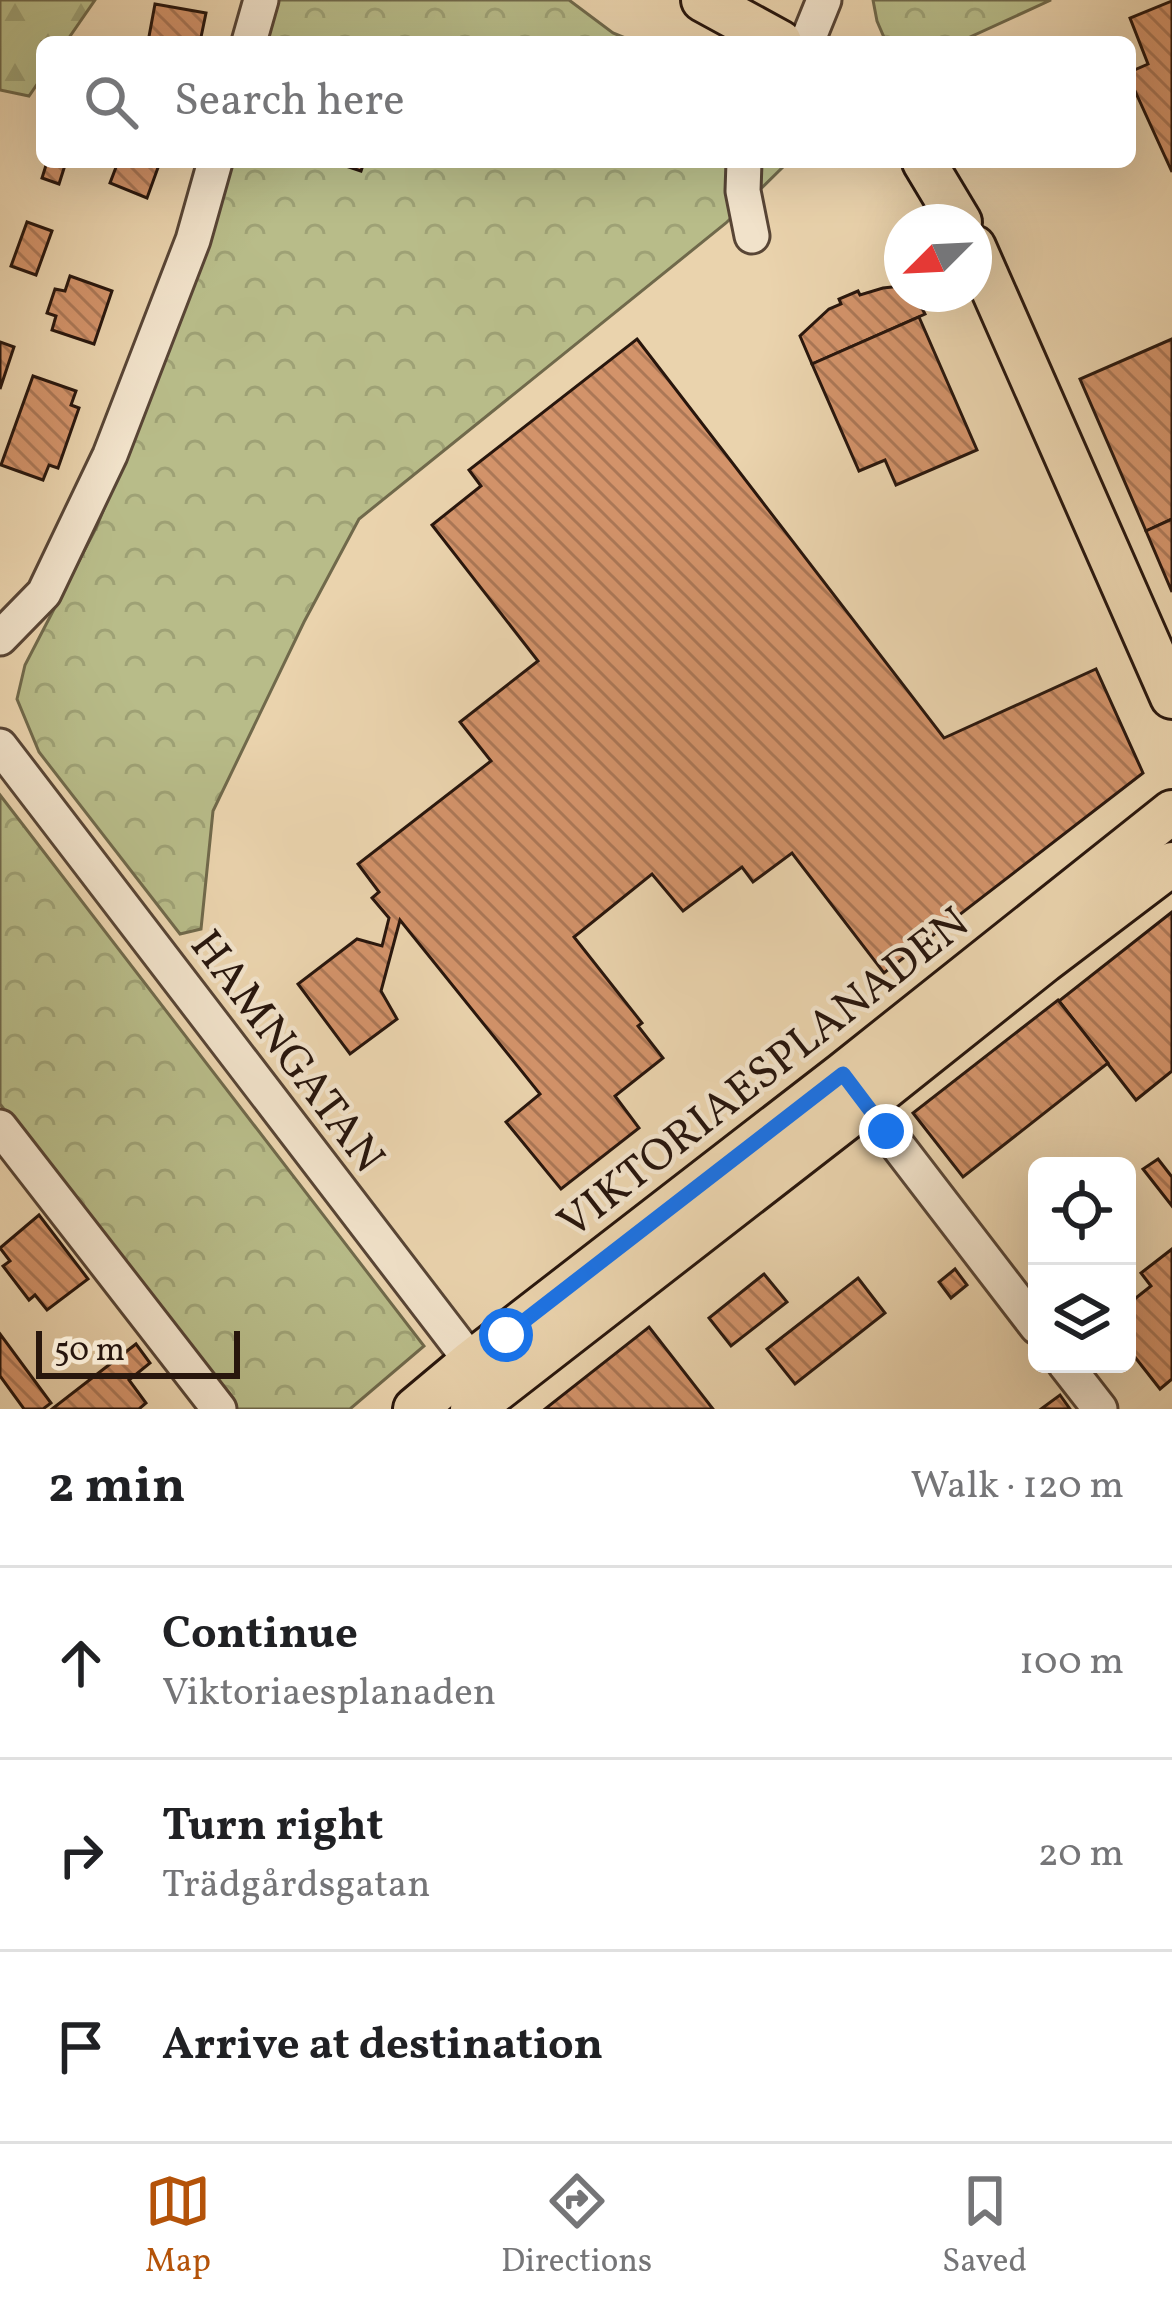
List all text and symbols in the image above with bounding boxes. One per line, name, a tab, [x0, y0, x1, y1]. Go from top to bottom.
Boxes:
search box	[36, 36, 1136, 168]
icon: search	[78, 69, 144, 135]
text: Search here	[174, 71, 405, 134]
north arrow	[884, 204, 992, 312]
street label: VIKTORIAESPLANADEN	[546, 894, 984, 1255]
street label: HAMNGATAN	[173, 918, 398, 1187]
route end	[859, 1104, 913, 1158]
map controls	[1028, 1157, 1136, 1373]
button: locate	[1028, 1157, 1136, 1265]
button: layers	[1028, 1265, 1136, 1373]
route start	[479, 1308, 533, 1362]
scale bar	[36, 1325, 240, 1378]
text: 50 m	[54, 1329, 125, 1375]
text: 2 min	[48, 1452, 186, 1523]
text: Walk · 120 m	[911, 1460, 1124, 1514]
text: Continue	[162, 1604, 358, 1667]
icon: ahead	[48, 1630, 114, 1696]
text: 100 m	[1019, 1636, 1124, 1690]
text: Viktoriaesplanaden	[162, 1667, 496, 1721]
text: Turn right	[162, 1796, 383, 1859]
icon: right	[48, 1822, 114, 1888]
text: 20 m	[1038, 1828, 1124, 1882]
text: Trädgårdsgatan	[162, 1859, 431, 1913]
icon: arrive	[48, 2014, 114, 2080]
text: Arrive at destination	[162, 2015, 603, 2078]
tab: Map	[145, 2168, 211, 2286]
tab: Directions	[501, 2168, 652, 2286]
tab: Saved	[942, 2168, 1027, 2286]

